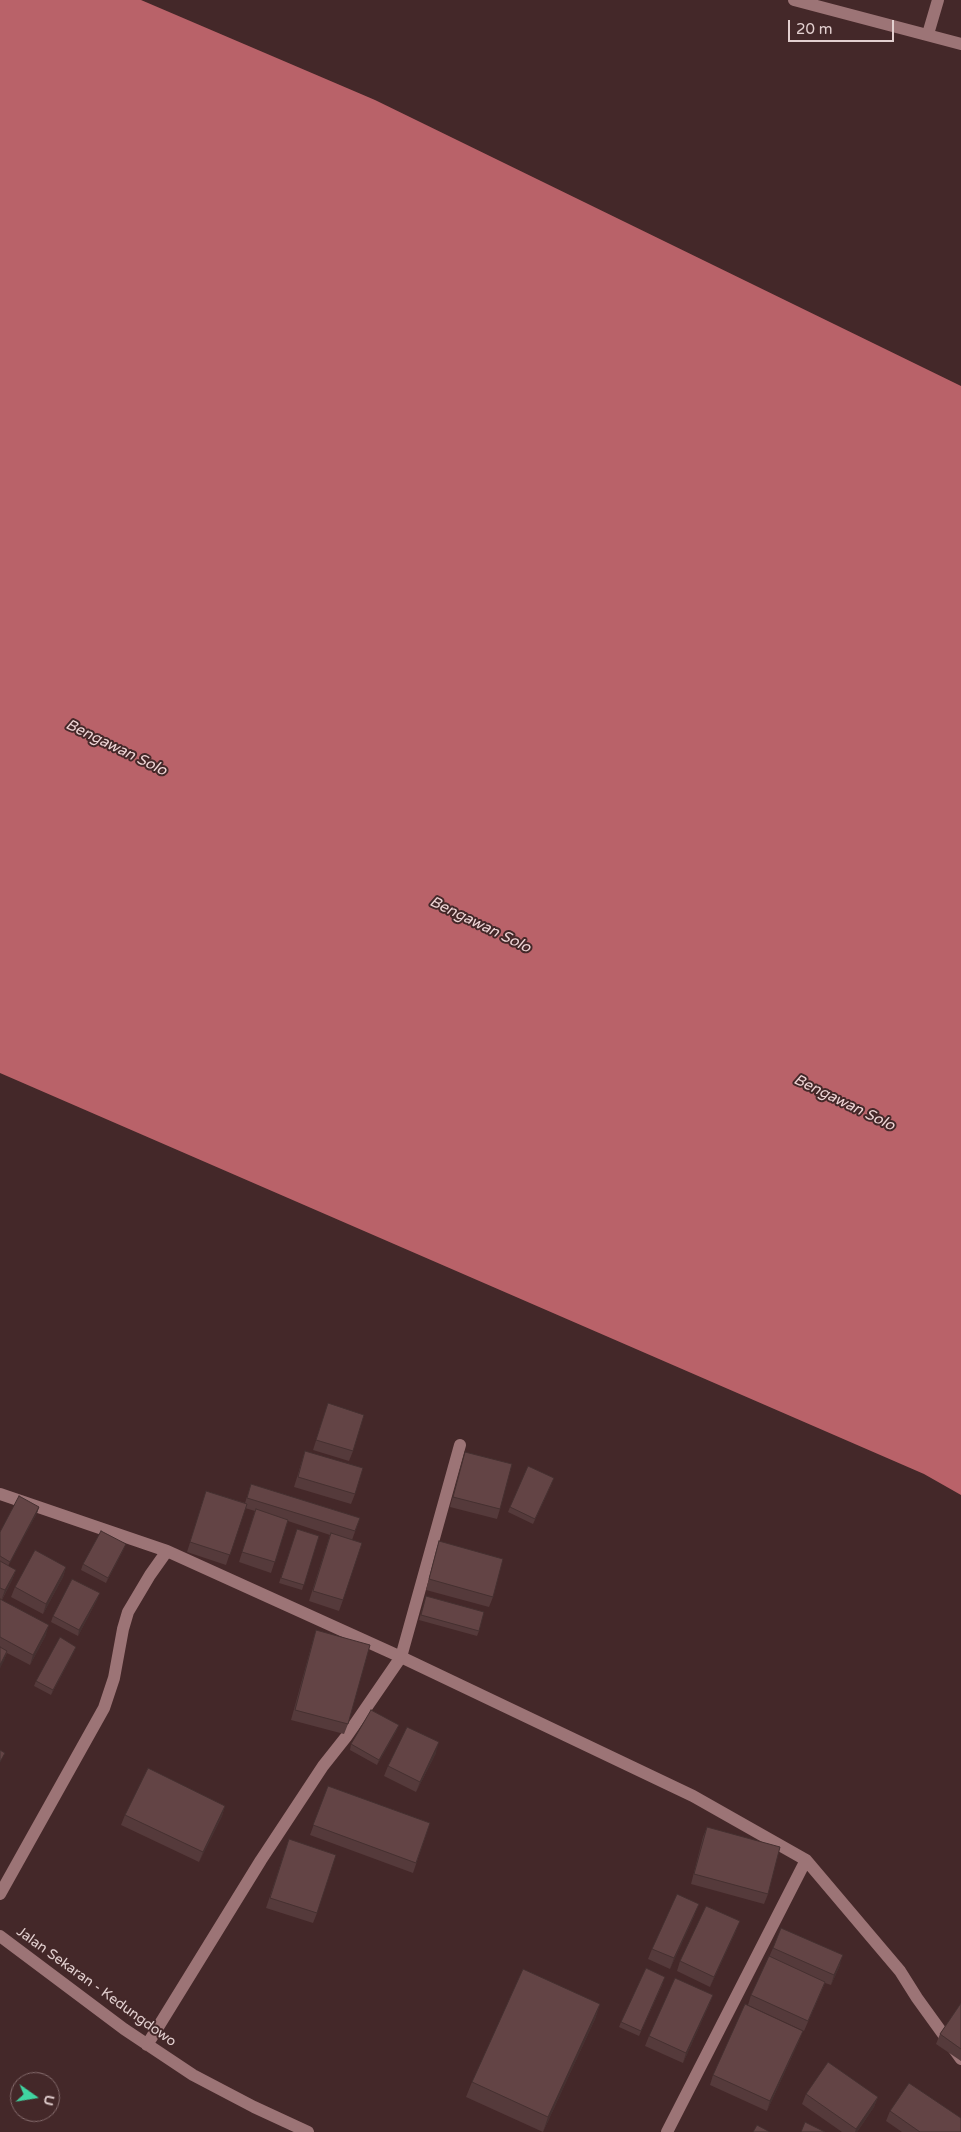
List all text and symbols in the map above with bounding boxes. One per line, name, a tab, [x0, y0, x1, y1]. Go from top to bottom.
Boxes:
scale bar	[791, 10, 897, 42]
text: 20 m	[796, 20, 833, 38]
water label: Bengawan Solo	[63, 716, 169, 780]
water label: Bengawan Solo	[427, 893, 533, 957]
water label: Bengawan Solo	[791, 1071, 897, 1135]
street label: Jalan Sekaran - Kedungdowo	[13, 1923, 179, 2051]
north arrow	[10, 2072, 60, 2122]
text: U	[40, 2093, 59, 2107]

